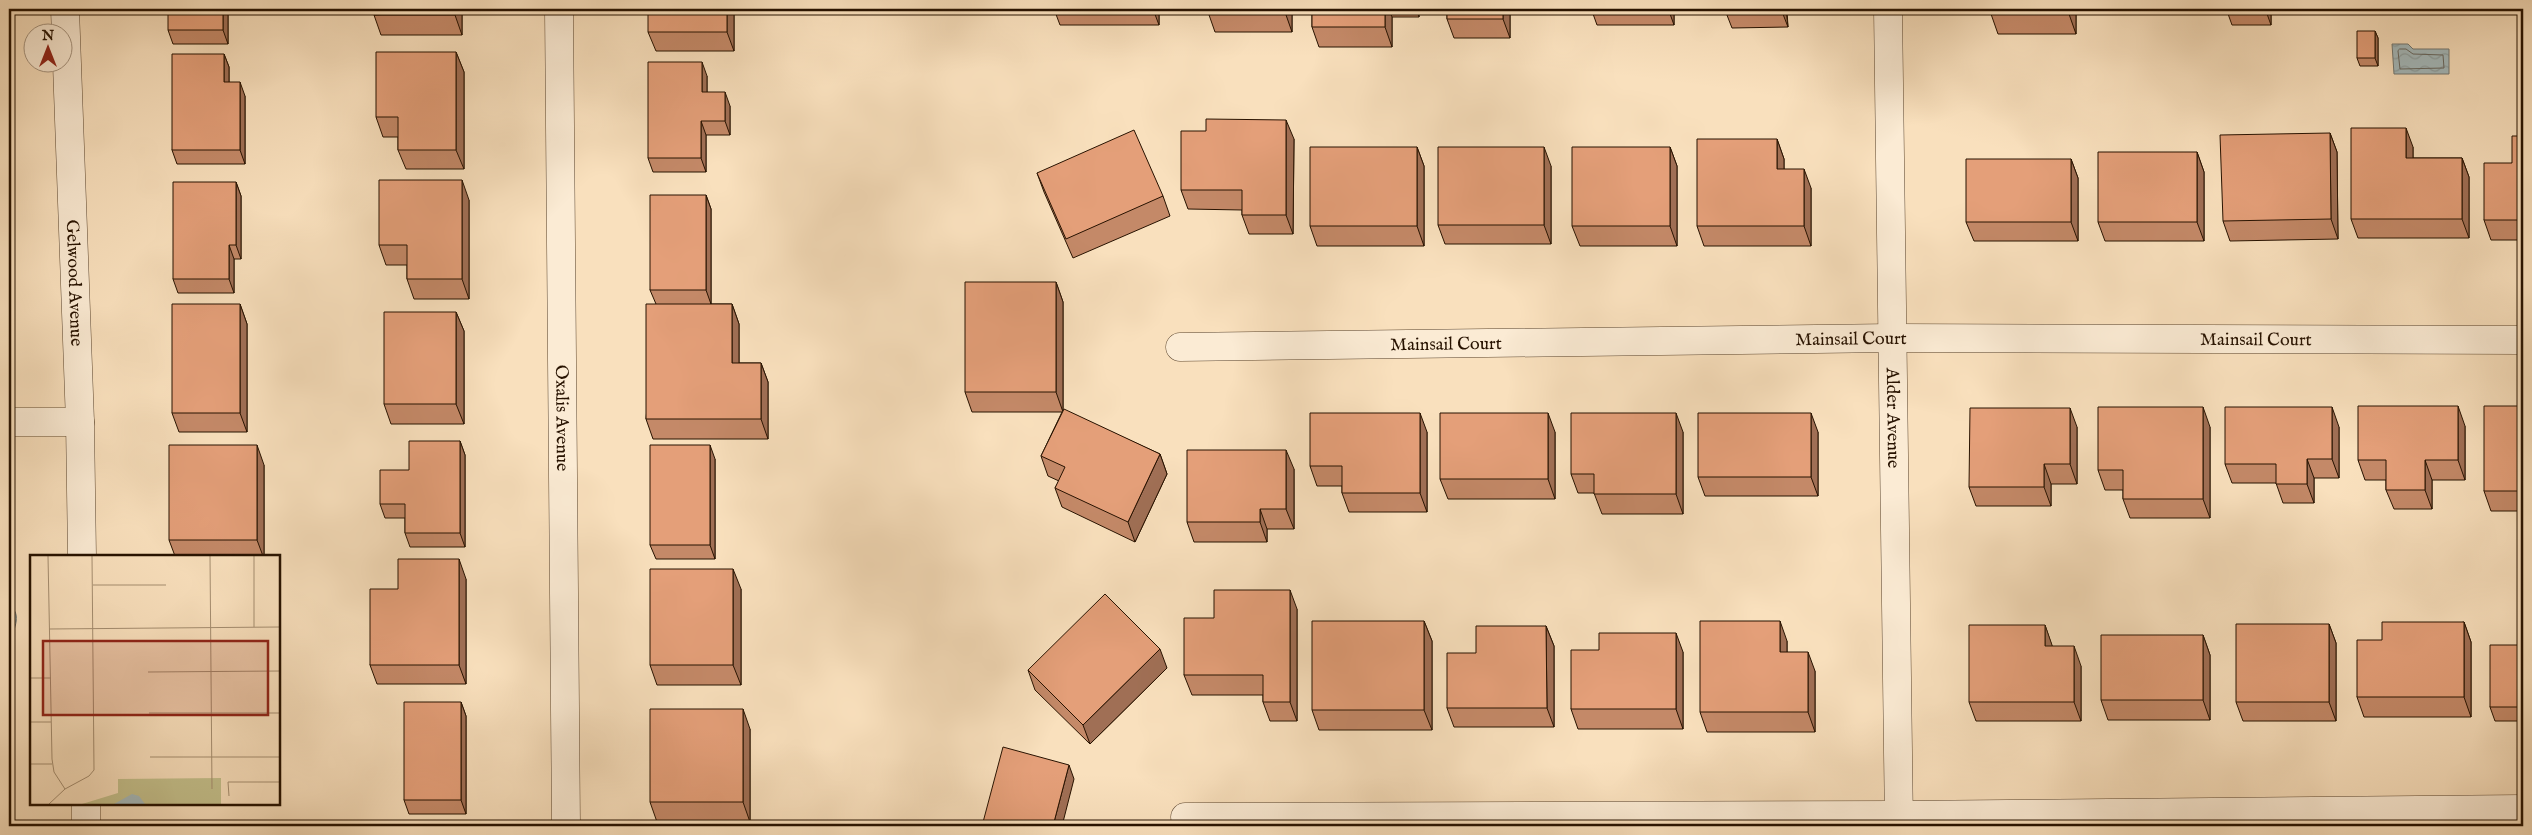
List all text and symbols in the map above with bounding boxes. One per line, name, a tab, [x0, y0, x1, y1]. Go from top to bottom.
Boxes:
north arrow	[22, 22, 72, 72]
text: N	[41, 27, 54, 45]
street label: Gelwood Avenue	[60, 219, 87, 347]
street label: Mainsail Court	[1795, 328, 1907, 352]
street label: Mainsail Court	[2200, 329, 2312, 352]
street label: Mainsail Court	[1390, 333, 1502, 357]
street label: Oxalis Avenue	[549, 365, 573, 471]
street label: Alder Avenue	[1880, 367, 1904, 468]
inset map	[30, 555, 280, 805]

